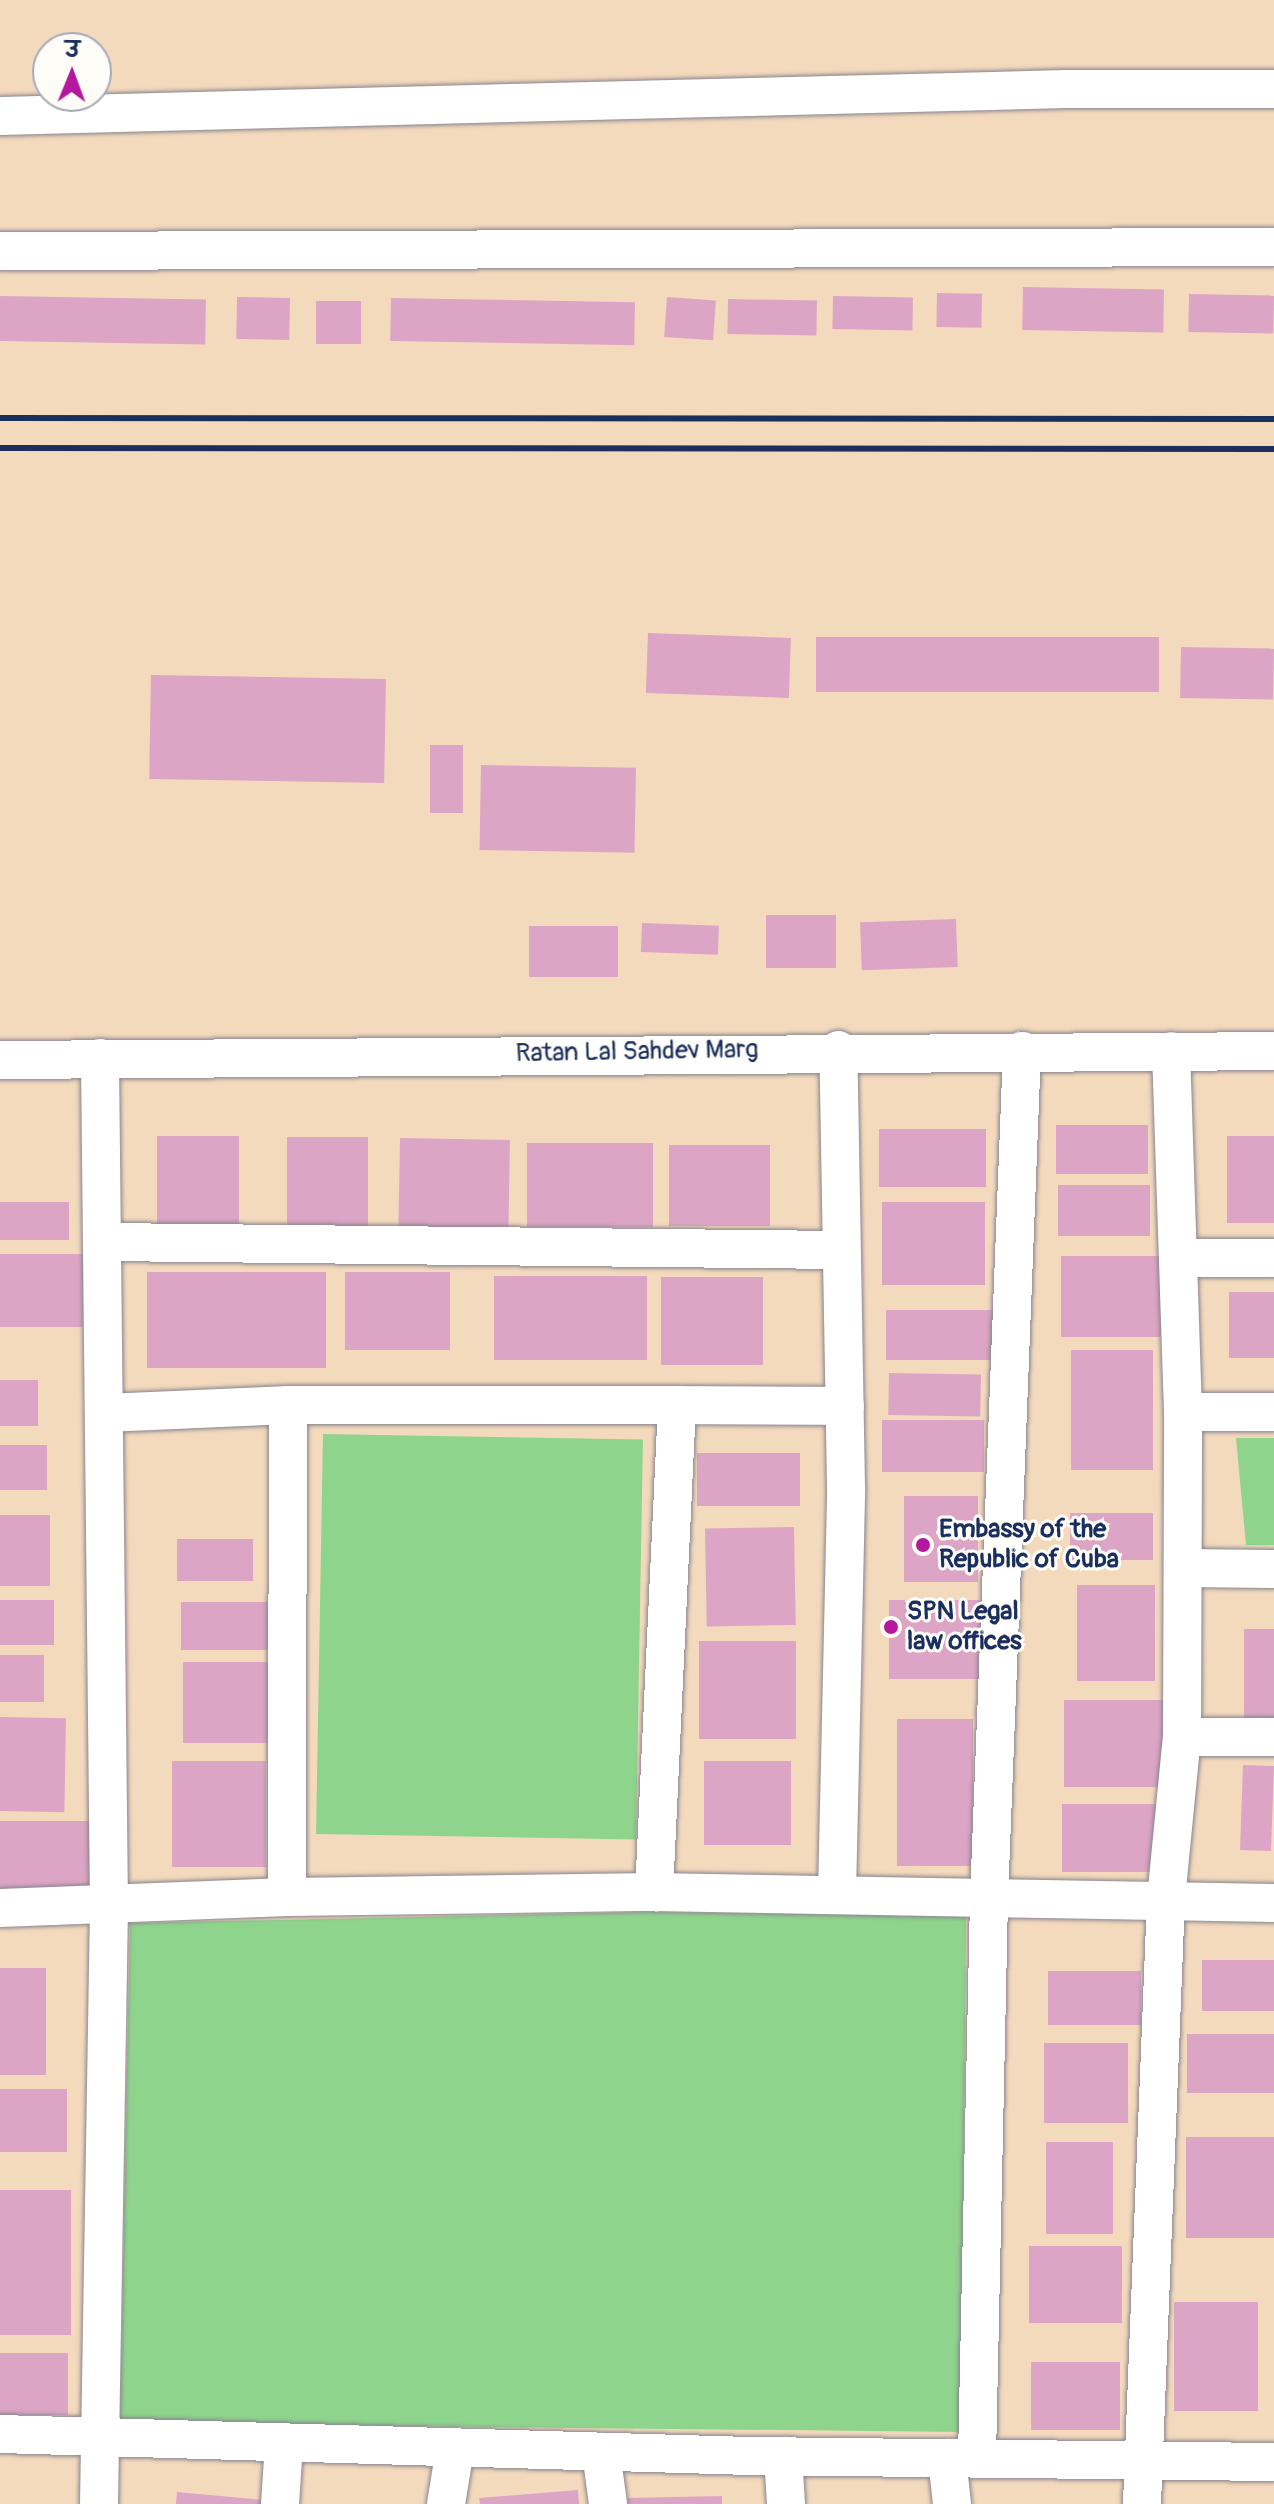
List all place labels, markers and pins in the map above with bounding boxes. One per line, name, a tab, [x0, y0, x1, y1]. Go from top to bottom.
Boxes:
place label: Embassy of the Republic of Cuba	[939, 1514, 1119, 1576]
marker: Embassy of the Republic of Cuba	[914, 1536, 932, 1554]
place label: SPN Legal law offices	[907, 1596, 1022, 1658]
marker: SPN Legal law offices	[882, 1618, 900, 1636]

